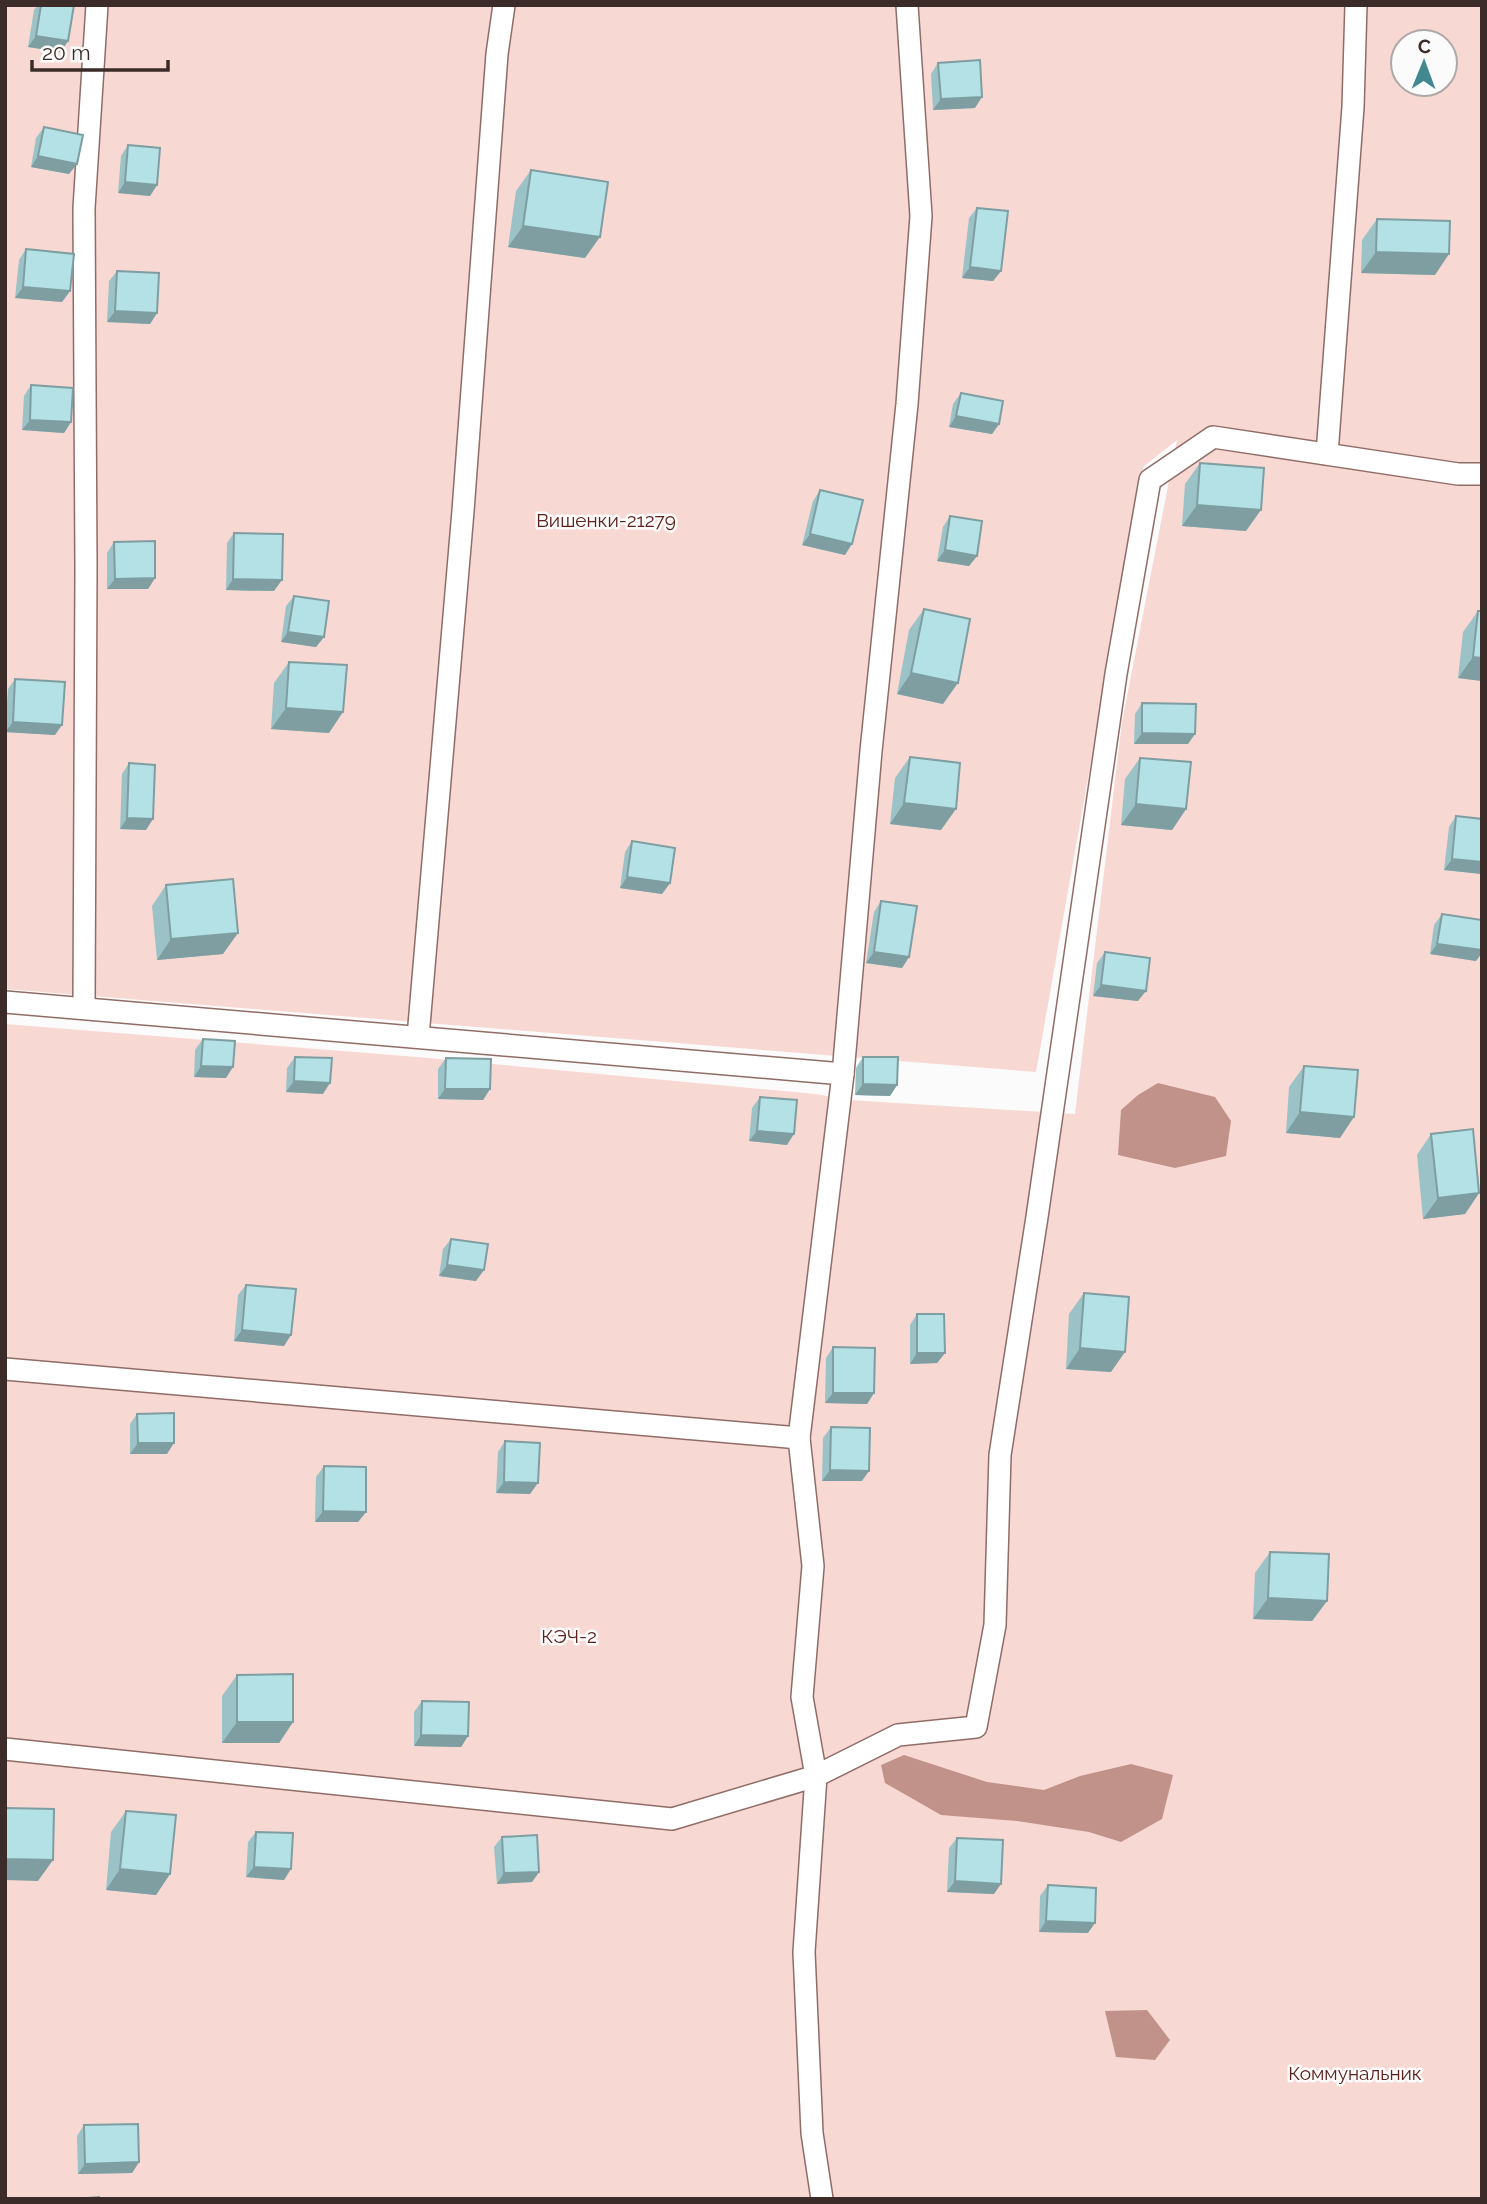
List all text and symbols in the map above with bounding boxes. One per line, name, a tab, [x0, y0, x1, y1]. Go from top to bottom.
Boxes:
scale bar	[32, 28, 168, 72]
north arrow	[1389, 28, 1459, 98]
text: С	[1418, 35, 1431, 57]
text: 20 m	[42, 40, 90, 65]
park label: Вишенки-21279	[536, 509, 676, 531]
park label: КЭЧ-2	[541, 1625, 597, 1647]
park label: Коммунальник	[1288, 2062, 1422, 2084]

